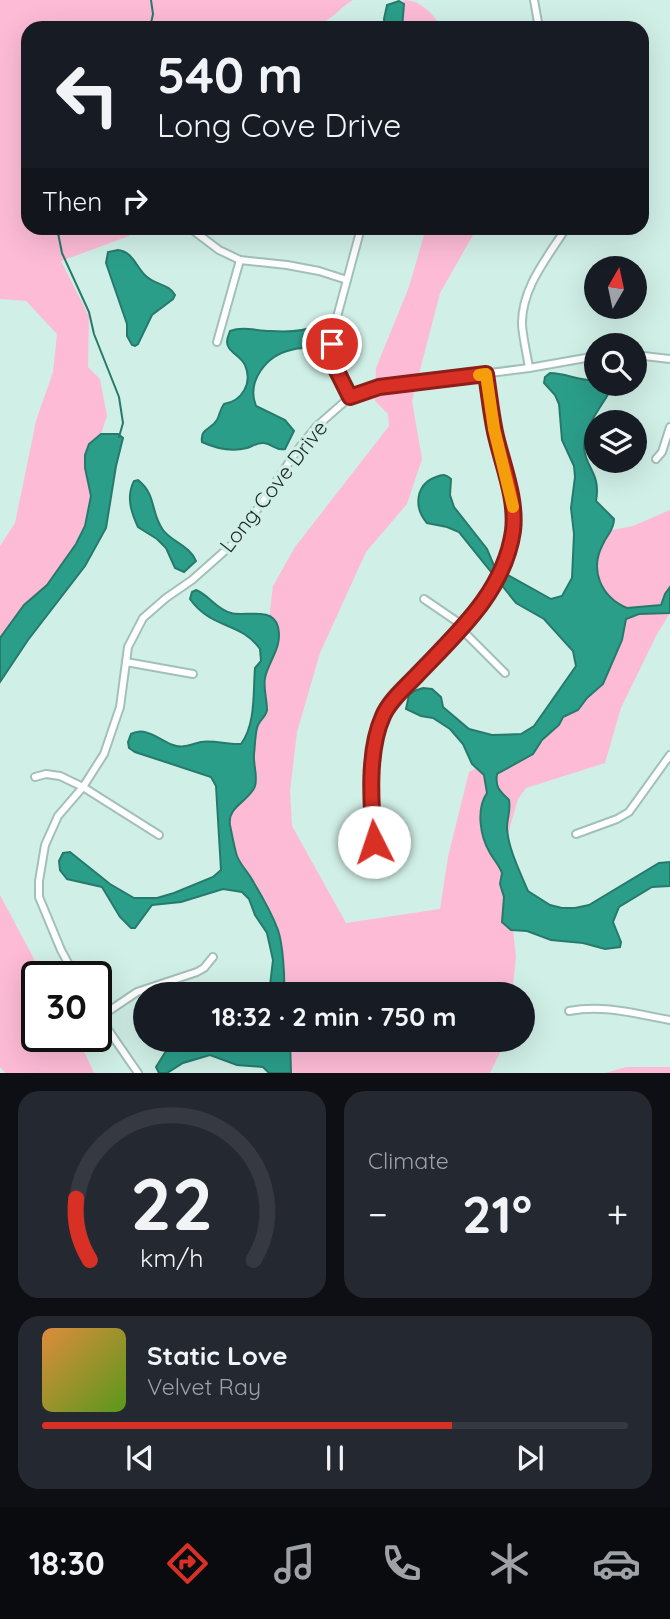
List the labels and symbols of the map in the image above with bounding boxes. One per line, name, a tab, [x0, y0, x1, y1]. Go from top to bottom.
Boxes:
north arrow	[584, 256, 648, 318]
pin	[302, 314, 362, 374]
street label: Long Cove Drive	[213, 415, 333, 557]
position arrow	[337, 805, 411, 879]
speed limit sign: 30	[21, 961, 112, 1052]

